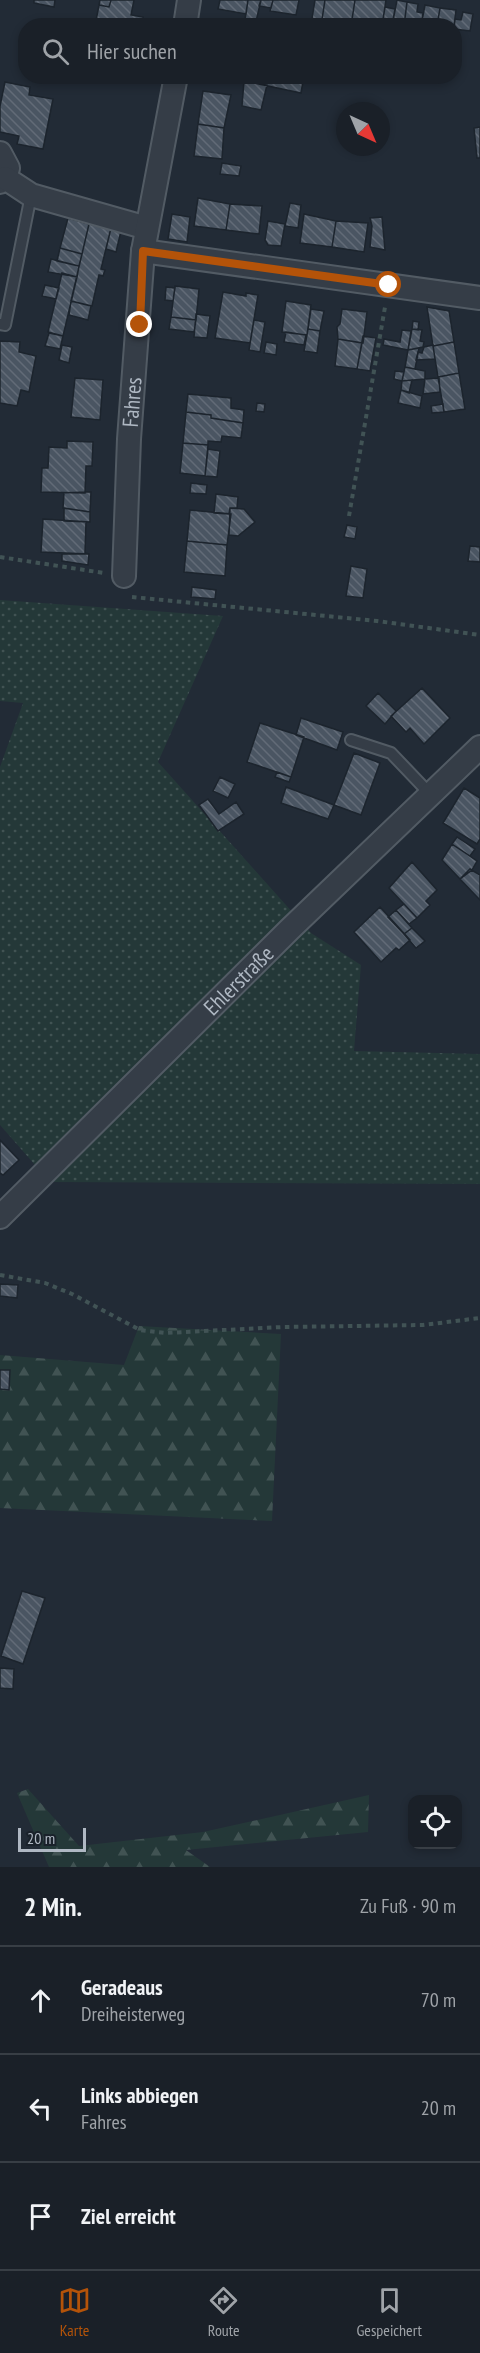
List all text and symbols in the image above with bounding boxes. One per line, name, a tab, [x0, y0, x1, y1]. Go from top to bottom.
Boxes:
search box	[18, 18, 462, 84]
icon: search	[39, 35, 72, 68]
text: Hier suchen	[87, 37, 177, 65]
north arrow	[336, 102, 390, 156]
route start	[375, 271, 401, 297]
route end	[126, 311, 152, 337]
street label: Fahres	[116, 376, 148, 428]
street label: Ehlerstraße	[197, 939, 279, 1021]
map controls	[408, 1795, 462, 1849]
button: locate	[408, 1795, 462, 1849]
scale bar	[18, 1825, 86, 1852]
text: 20 m	[27, 1828, 55, 1848]
text: 2 Min.	[24, 1890, 82, 1923]
text: Zu Fuß · 90 m	[360, 1893, 456, 1919]
text: Geradeaus	[81, 1973, 163, 2001]
icon: ahead	[24, 1984, 57, 2017]
text: 70 m	[421, 1987, 456, 2013]
text: Dreiheisterweg	[81, 2001, 185, 2027]
text: Links abbiegen	[81, 2081, 198, 2109]
icon: left	[24, 2092, 57, 2125]
text: 20 m	[421, 2095, 456, 2121]
text: Fahres	[81, 2109, 127, 2135]
icon: arrive	[24, 2200, 57, 2233]
text: Ziel erreicht	[81, 2202, 176, 2230]
tab: Karte	[58, 2284, 91, 2340]
tab: Route	[207, 2284, 240, 2340]
tab: Gespeichert	[356, 2284, 422, 2340]

